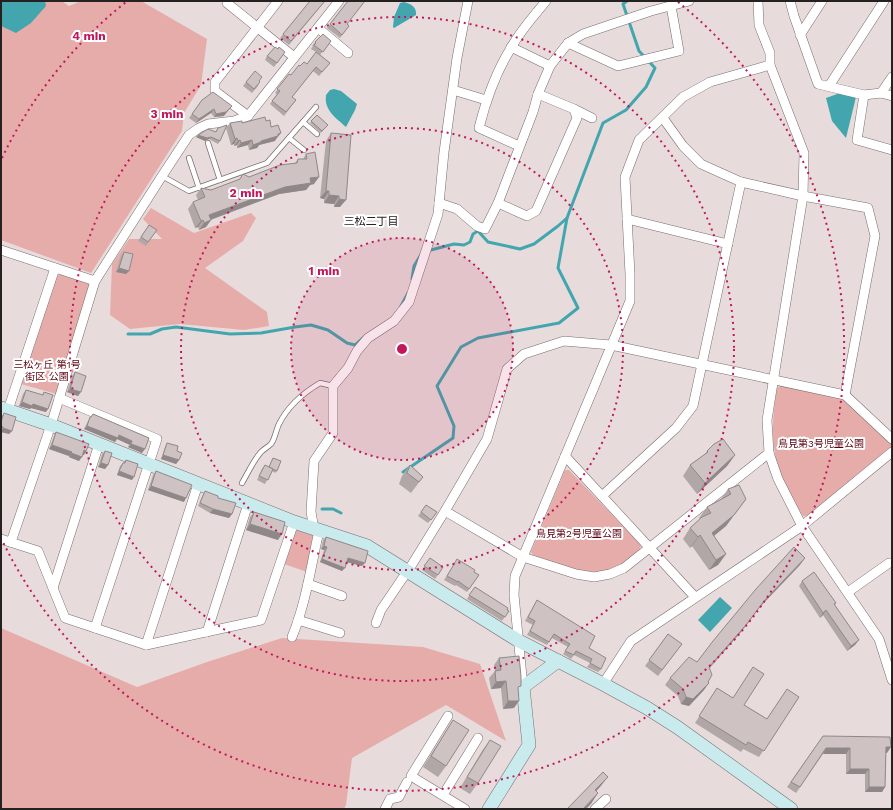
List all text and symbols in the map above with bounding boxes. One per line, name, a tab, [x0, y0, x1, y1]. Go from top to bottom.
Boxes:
text: 4 min	[72, 29, 106, 43]
text: 3 min	[151, 107, 183, 121]
text: 2 min	[230, 186, 262, 200]
district label: 三松二丁目	[344, 215, 399, 228]
text: 1 min	[309, 264, 339, 278]
centre of rings	[395, 342, 409, 356]
park label: 三松ヶ丘 第1号 街区 公園	[13, 359, 81, 382]
park label: 鳥見第3号児童公園	[778, 438, 864, 449]
park label: 鳥見第2号児童公園	[536, 528, 622, 539]

